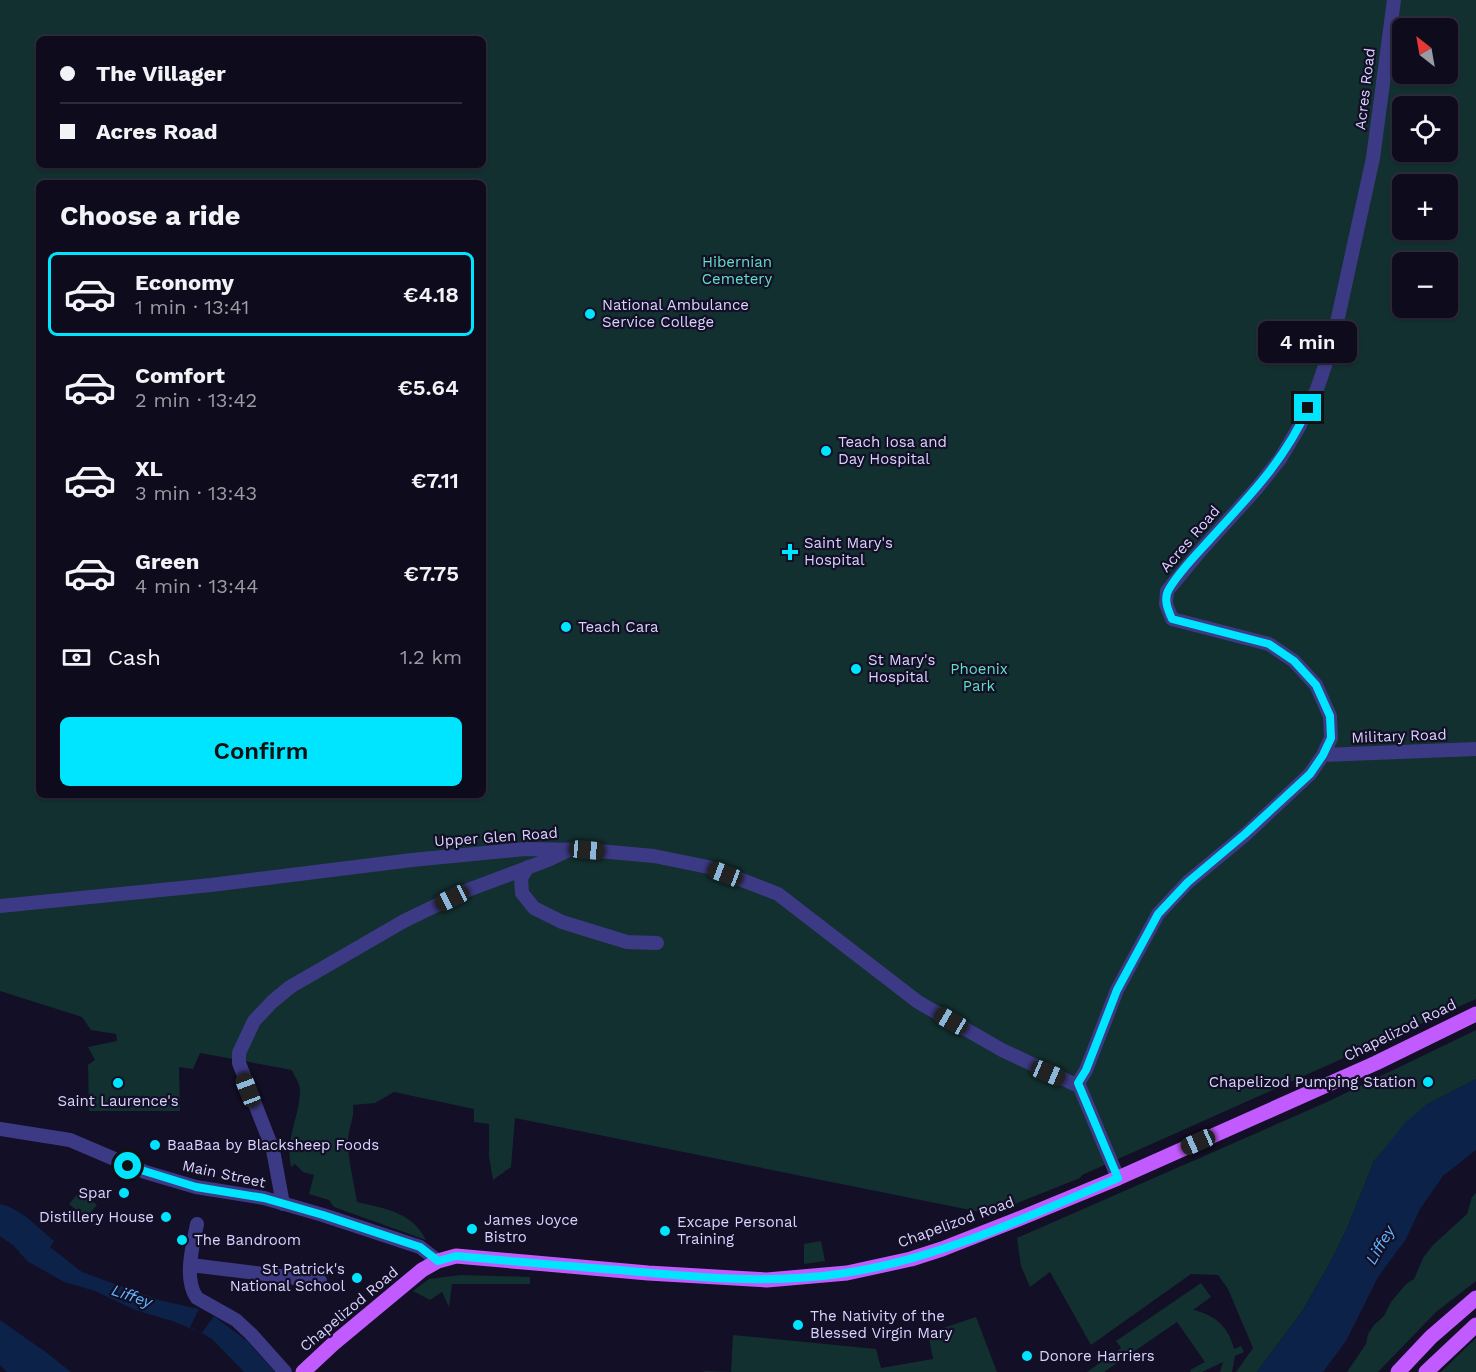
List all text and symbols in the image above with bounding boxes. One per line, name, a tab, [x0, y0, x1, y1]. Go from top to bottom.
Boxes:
north arrow	[1392, 18, 1458, 84]
map controls	[1392, 18, 1458, 318]
street label: Acres Road	[1351, 47, 1379, 131]
text: The Villager	[96, 61, 226, 86]
button: locate	[1392, 96, 1458, 162]
text: Acres Road	[96, 119, 218, 144]
button: +	[1392, 174, 1458, 240]
text: Choose a ride	[60, 200, 240, 232]
button: −	[1392, 252, 1458, 318]
park label: Hibernian Cemetery	[702, 253, 772, 288]
icon: car	[63, 267, 117, 321]
text: Economy	[135, 270, 234, 295]
text: €4.18	[403, 282, 459, 307]
text: 1 min · 13:41	[135, 295, 249, 319]
place label: National Ambulance Service College	[602, 296, 749, 331]
marker: National Ambulance Service College	[583, 307, 597, 321]
callout: 4 min	[1258, 321, 1358, 363]
text: 4 min	[1280, 330, 1335, 354]
icon: car	[63, 360, 117, 414]
text: Comfort	[135, 363, 225, 388]
text: €5.64	[397, 375, 459, 400]
text: 2 min · 13:42	[135, 388, 257, 412]
route end	[1294, 394, 1321, 421]
place label: Teach Iosa and Day Hospital	[838, 433, 947, 468]
marker: Teach Iosa and Day Hospital	[819, 444, 833, 458]
icon: car	[63, 453, 117, 507]
text: XL	[135, 456, 163, 481]
text: €7.11	[411, 468, 459, 493]
text: 3 min · 13:43	[135, 481, 257, 505]
street label: Acres Road	[1156, 502, 1224, 576]
place label: Saint Mary's Hospital	[804, 534, 893, 569]
marker: Saint Mary's Hospital	[781, 543, 799, 561]
icon: car	[63, 546, 117, 600]
text: Green	[135, 549, 199, 574]
text: €7.75	[403, 561, 459, 586]
text: 4 min · 13:44	[135, 574, 258, 598]
place label: Teach Cara	[578, 618, 659, 636]
marker: Teach Cara	[559, 620, 573, 634]
icon: cash	[60, 641, 93, 674]
text: Cash	[108, 645, 161, 670]
text: 1.2 km	[400, 645, 462, 669]
place label: St Mary's Hospital	[868, 651, 935, 686]
park label: Phoenix Park	[950, 660, 1008, 695]
marker: St Mary's Hospital	[849, 662, 863, 676]
button: Confirm	[60, 717, 462, 786]
street label: Military Road	[1351, 725, 1447, 747]
street label: Upper Glen Road	[434, 824, 558, 850]
car	[568, 839, 606, 861]
car	[705, 859, 745, 889]
car	[432, 882, 472, 914]
street label: Chapelizod Road	[1341, 995, 1459, 1065]
car	[931, 1004, 971, 1038]
car	[1028, 1058, 1068, 1088]
car	[233, 1070, 263, 1110]
place label: Chapelizod Pumping Station	[1209, 1073, 1416, 1091]
marker: Chapelizod Pumping Station	[1421, 1075, 1435, 1089]
marker: Saint Laurence's	[111, 1076, 125, 1090]
place label: Saint Laurence's	[57, 1092, 179, 1110]
car	[1178, 1126, 1218, 1158]
place label: BaaBaa by Blacksheep Foods	[167, 1136, 379, 1154]
marker: BaaBaa by Blacksheep Foods	[148, 1138, 162, 1152]
route start	[114, 1152, 141, 1179]
street label: Main Street	[181, 1156, 268, 1192]
place label: Spar	[78, 1184, 112, 1202]
marker: Spar	[117, 1186, 131, 1200]
street label: Chapelizod Road	[895, 1193, 1017, 1251]
place label: Distillery House	[39, 1208, 154, 1226]
marker: Distillery House	[159, 1210, 173, 1224]
place label: James Joyce Bistro	[484, 1211, 578, 1246]
place label: Excape Personal Training	[677, 1213, 797, 1248]
water label: Liffey	[1361, 1221, 1399, 1268]
marker: James Joyce Bistro	[465, 1222, 479, 1236]
marker: Excape Personal Training	[658, 1224, 672, 1238]
place label: The Bandroom	[194, 1231, 301, 1249]
marker: The Bandroom	[175, 1233, 189, 1247]
place label: St Patrick's National School	[230, 1260, 345, 1295]
street label: Chapelizod Road	[296, 1263, 402, 1355]
marker: St Patrick's National School	[350, 1271, 364, 1285]
water label: Liffey	[109, 1280, 156, 1312]
place label: The Nativity of the Blessed Virgin Mary	[810, 1307, 953, 1342]
marker: The Nativity of the Blessed Virgin Mary	[791, 1318, 805, 1332]
place label: Donore Harriers	[1039, 1347, 1155, 1365]
marker: Donore Harriers	[1020, 1349, 1034, 1363]

